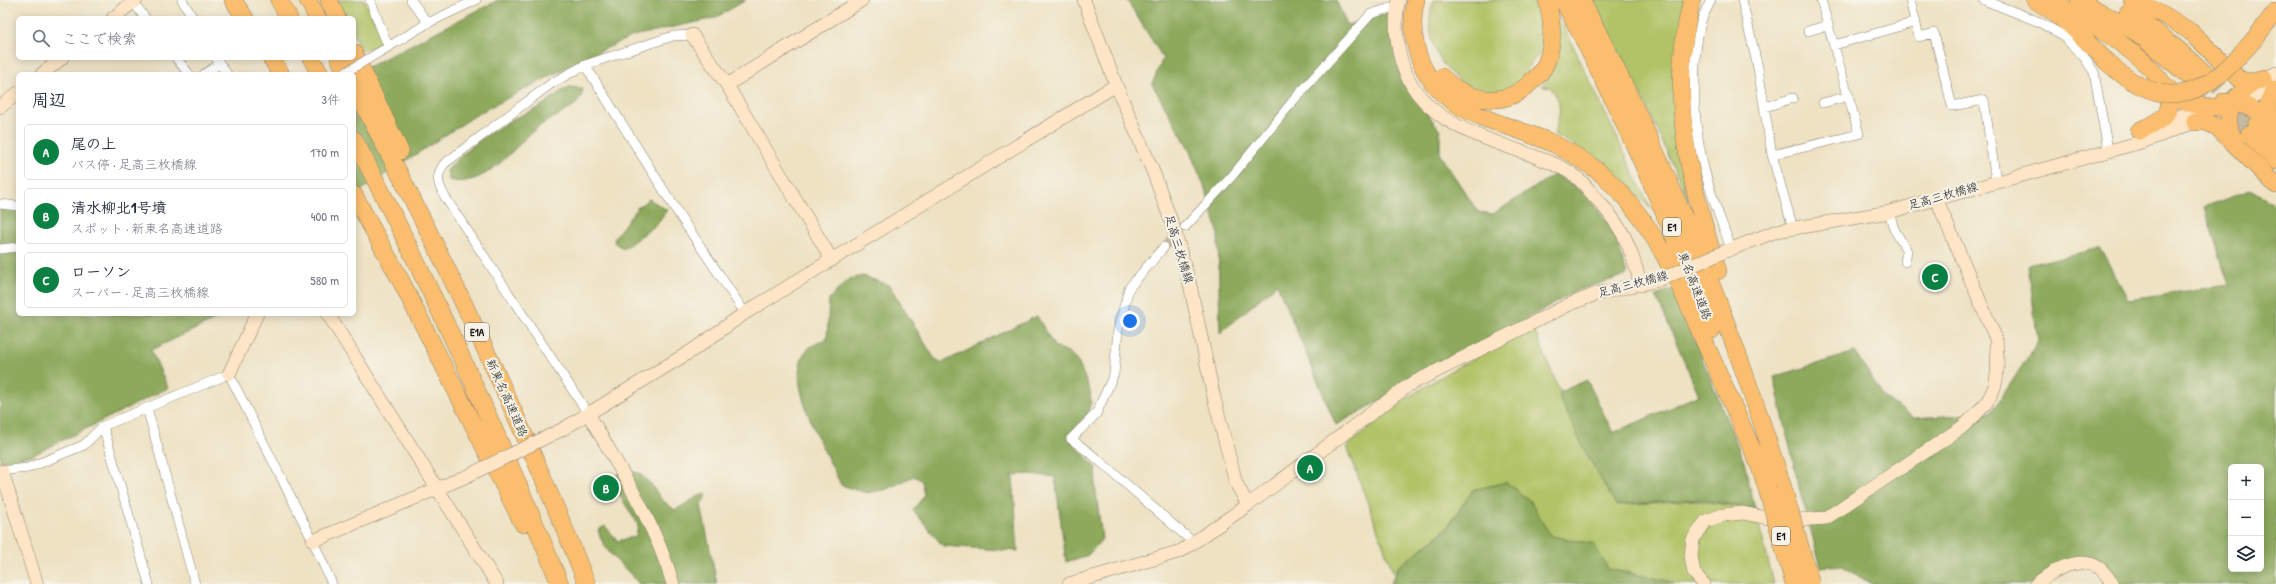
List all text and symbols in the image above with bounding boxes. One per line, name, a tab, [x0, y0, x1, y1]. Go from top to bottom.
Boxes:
search box	[16, 16, 356, 60]
icon: search	[30, 27, 52, 49]
text: ここで検索	[62, 28, 137, 49]
text: 周辺	[32, 88, 66, 111]
text: 3件	[321, 90, 340, 108]
text: 尾の上	[71, 133, 116, 154]
text: A	[43, 143, 49, 161]
text: 170 m	[310, 143, 339, 161]
text: バス停 · 足高三枚橋線	[71, 155, 197, 173]
street label: 足高三枚橋線	[1906, 177, 1980, 214]
text: 清水柳北1号墳	[71, 197, 166, 218]
text: B	[43, 207, 49, 225]
text: 400 m	[311, 207, 339, 225]
street label: 足高三枚橋線	[1161, 212, 1198, 286]
road number: E1	[1663, 218, 1681, 236]
text: スポット · 新東名高速道路	[71, 219, 223, 237]
street label: 東名高速道路	[1675, 249, 1716, 322]
text: ローソン	[71, 261, 131, 282]
pin: C	[1922, 262, 1948, 292]
street label: 足高三枚橋線	[1596, 266, 1670, 301]
text: C	[42, 271, 50, 289]
text: 580 m	[310, 271, 339, 289]
text: スーパー · 足高三枚橋線	[71, 283, 209, 301]
your location	[1120, 311, 1140, 331]
road number: E1A	[465, 323, 489, 341]
street label: 新東名高速道路	[483, 356, 532, 440]
pin: A	[1297, 453, 1323, 483]
map controls	[2228, 464, 2264, 572]
button: +	[2228, 464, 2264, 500]
pin: B	[593, 473, 619, 503]
button: −	[2228, 500, 2264, 536]
road number: E1	[1772, 527, 1790, 545]
button: layers	[2228, 536, 2264, 572]

